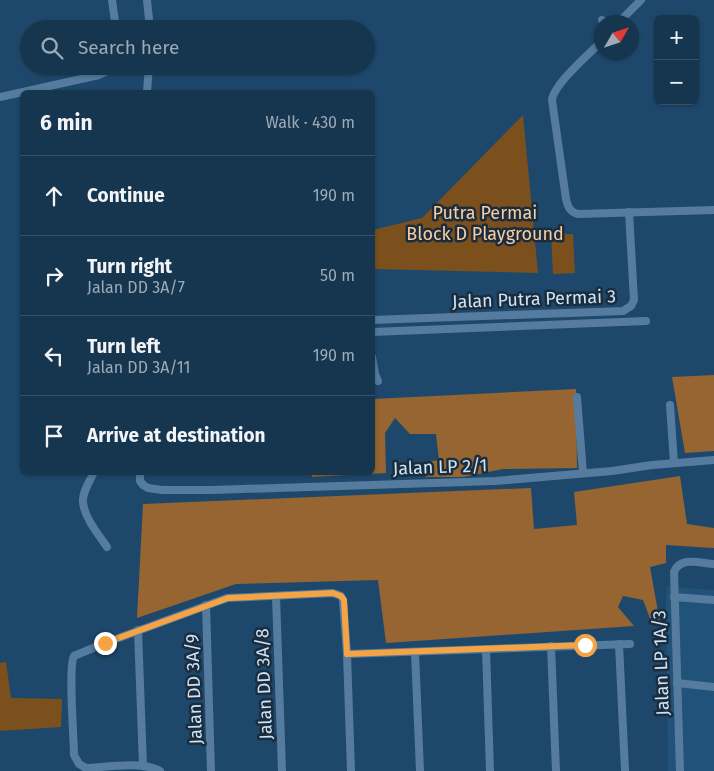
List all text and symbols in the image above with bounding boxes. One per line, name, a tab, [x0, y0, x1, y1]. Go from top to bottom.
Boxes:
north arrow	[594, 15, 639, 60]
map controls	[654, 15, 699, 105]
button: +	[654, 15, 699, 60]
search box	[20, 20, 375, 75]
icon: search	[38, 34, 66, 62]
text: Search here	[78, 36, 179, 59]
button: −	[654, 60, 699, 105]
text: 6 min	[40, 110, 93, 136]
text: Walk · 430 m	[265, 113, 355, 132]
icon: ahead	[40, 182, 68, 210]
text: Continue	[87, 184, 165, 207]
text: 190 m	[313, 186, 355, 205]
park label: Putra Permai Block D Playground	[406, 202, 564, 245]
text: Turn right	[87, 255, 172, 278]
icon: right	[40, 262, 68, 290]
text: 50 m	[320, 266, 355, 285]
text: Jalan DD 3A/7	[87, 278, 185, 297]
street label: Jalan Putra Permai 3	[452, 285, 616, 313]
text: Turn left	[87, 335, 161, 358]
icon: left	[40, 342, 68, 370]
text: 190 m	[313, 346, 355, 365]
text: Jalan DD 3A/11	[87, 358, 190, 377]
icon: arrive	[40, 422, 68, 450]
text: Arrive at destination	[87, 424, 266, 447]
street label: Jalan LP 2/1	[392, 454, 488, 480]
street label: Jalan LP 1A/3	[648, 610, 674, 716]
street label: Jalan DD 3A/8	[251, 628, 277, 740]
route end	[94, 632, 117, 655]
street label: Jalan DD 3A/9	[181, 633, 207, 745]
route start	[574, 634, 597, 657]

